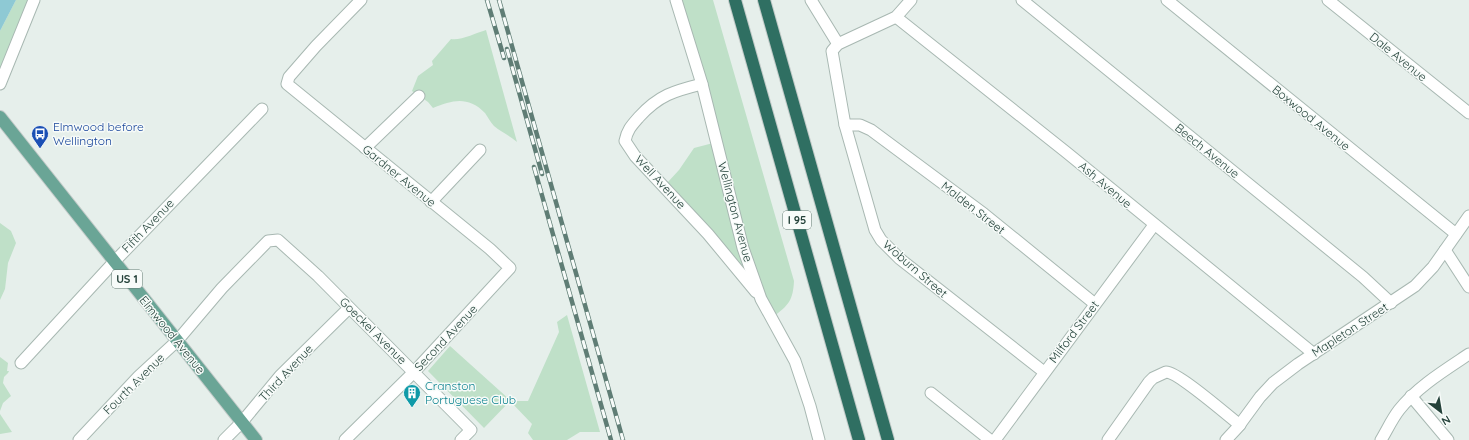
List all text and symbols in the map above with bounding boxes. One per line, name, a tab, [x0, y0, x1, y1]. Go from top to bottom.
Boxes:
street label: Dale Avenue	[1367, 29, 1430, 84]
street label: Boxwood Avenue	[1269, 82, 1353, 154]
place label: Elmwood before Wellington	[53, 119, 144, 148]
street label: Beech Avenue	[1172, 120, 1243, 181]
bus stop icon: Elmwood before Wellington	[30, 124, 50, 149]
street label: Gardner Avenue	[360, 141, 439, 210]
street label: Well Avenue	[632, 152, 689, 212]
street label: Ash Avenue	[1076, 158, 1135, 211]
street label: Wellington Avenue	[715, 160, 756, 264]
street label: Malden Street	[938, 178, 1008, 237]
street label: Fifth Avenue	[118, 195, 177, 256]
road number: I 95	[783, 211, 811, 229]
street label: Woburn Street	[880, 237, 951, 301]
road number: US 1	[112, 270, 142, 288]
street label: Elmwood Avenue	[136, 293, 208, 377]
street label: Goeckel Avenue	[337, 294, 410, 367]
street label: Milford Street	[1045, 298, 1102, 366]
street label: Mapleton Street	[1309, 299, 1391, 360]
street label: Second Avenue	[411, 301, 480, 374]
street label: Third Avenue	[255, 341, 316, 404]
street label: Fourth Avenue	[100, 350, 168, 417]
place label: Cranston Portuguese Club	[425, 378, 516, 407]
building icon: Cranston Portuguese Club	[402, 383, 422, 408]
north arrow	[1421, 392, 1461, 432]
text: N	[1439, 412, 1453, 429]

